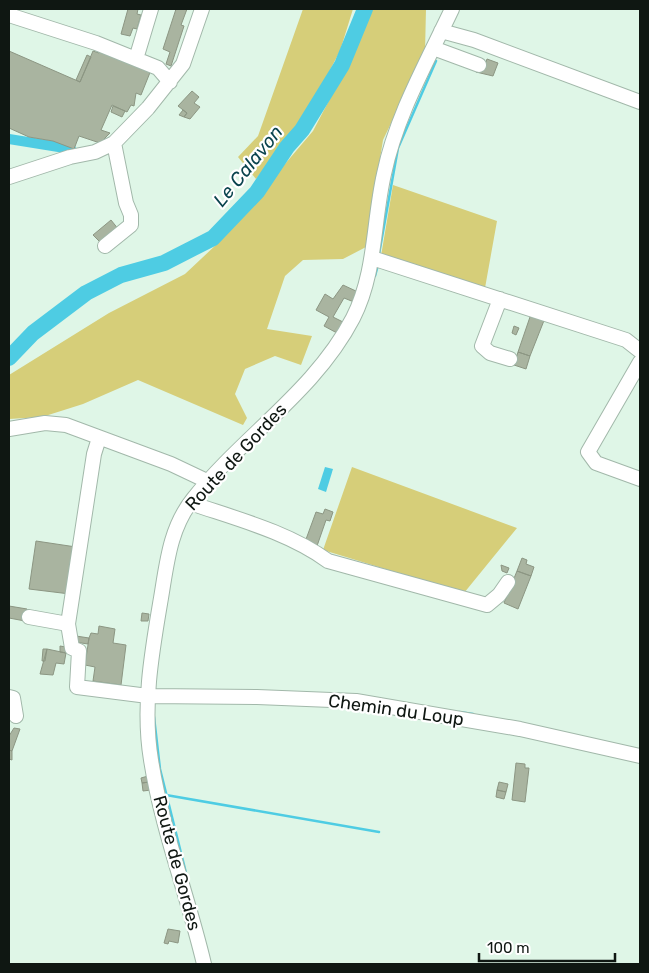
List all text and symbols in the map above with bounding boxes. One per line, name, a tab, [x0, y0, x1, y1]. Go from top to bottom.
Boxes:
water label: Le Calavon	[208, 121, 288, 211]
street label: Route de Gordes	[181, 399, 291, 515]
street label: Chemin du Loup	[327, 690, 465, 730]
street label: Route de Gordes	[148, 793, 206, 933]
scale bar	[479, 930, 615, 962]
text: 100 m	[487, 939, 529, 957]

